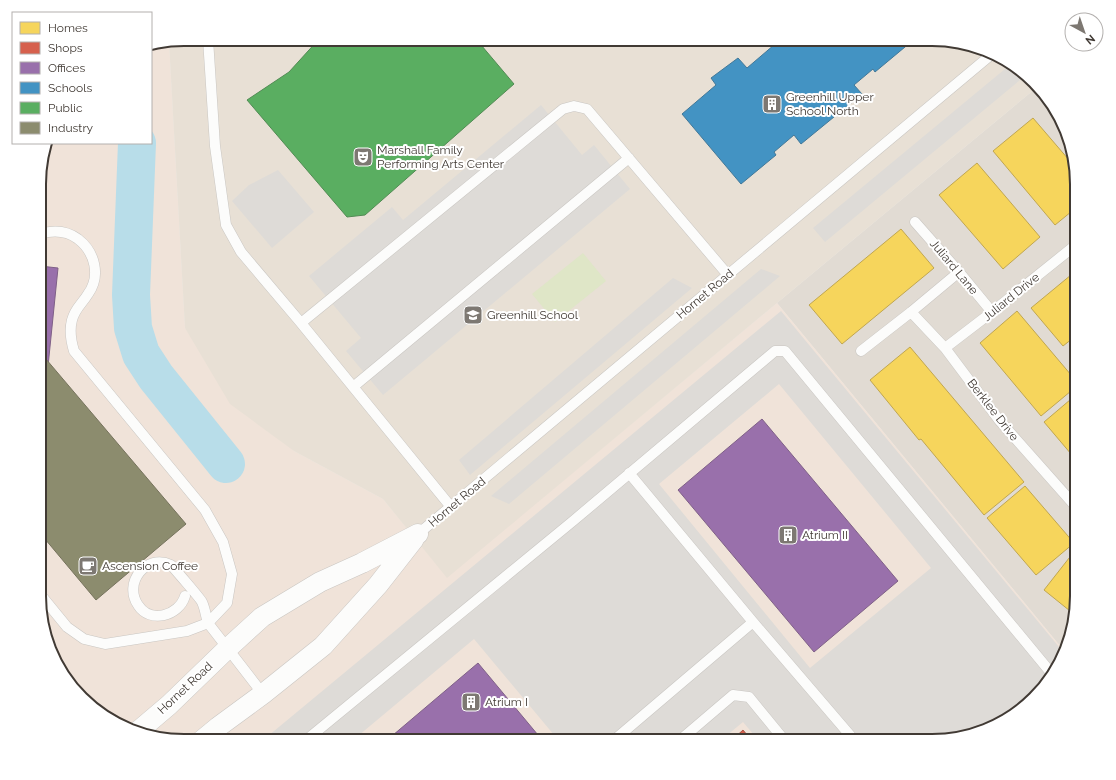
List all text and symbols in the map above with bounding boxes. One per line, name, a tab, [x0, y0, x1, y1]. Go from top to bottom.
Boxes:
legend	[12, 12, 152, 144]
north arrow	[1064, 12, 1104, 52]
text: Homes	[48, 21, 88, 35]
text: N	[1083, 32, 1098, 47]
text: Shops	[48, 41, 83, 55]
text: Offices	[48, 61, 85, 75]
text: Schools	[48, 81, 92, 95]
place label: Greenhill Upper School North	[786, 90, 874, 118]
building icon: Greenhill Upper School North	[761, 93, 783, 115]
text: Public	[48, 101, 83, 115]
text: Industry	[48, 121, 94, 135]
place label: Marshall Family Performing Arts Center	[377, 143, 505, 171]
theatre icon: Marshall Family Performing Arts Center	[352, 146, 374, 168]
street label: Juliard Lane	[927, 237, 981, 297]
street label: Hornet Road	[674, 266, 736, 322]
street label: Juliard Drive	[980, 270, 1042, 324]
school or university icon: Greenhill School	[462, 304, 484, 326]
place label: Greenhill School	[487, 308, 579, 322]
street label: Berklee Drive	[965, 376, 1021, 444]
street label: Hornet Road	[426, 474, 488, 530]
building icon: Atrium II	[777, 524, 799, 546]
place label: Atrium II	[802, 528, 848, 542]
cafe icon: Ascension Coffee	[77, 555, 99, 577]
place label: Ascension Coffee	[102, 559, 198, 573]
street label: Hornet Road	[155, 659, 215, 717]
building icon: Atrium I	[460, 691, 482, 713]
place label: Atrium I	[485, 695, 528, 709]

